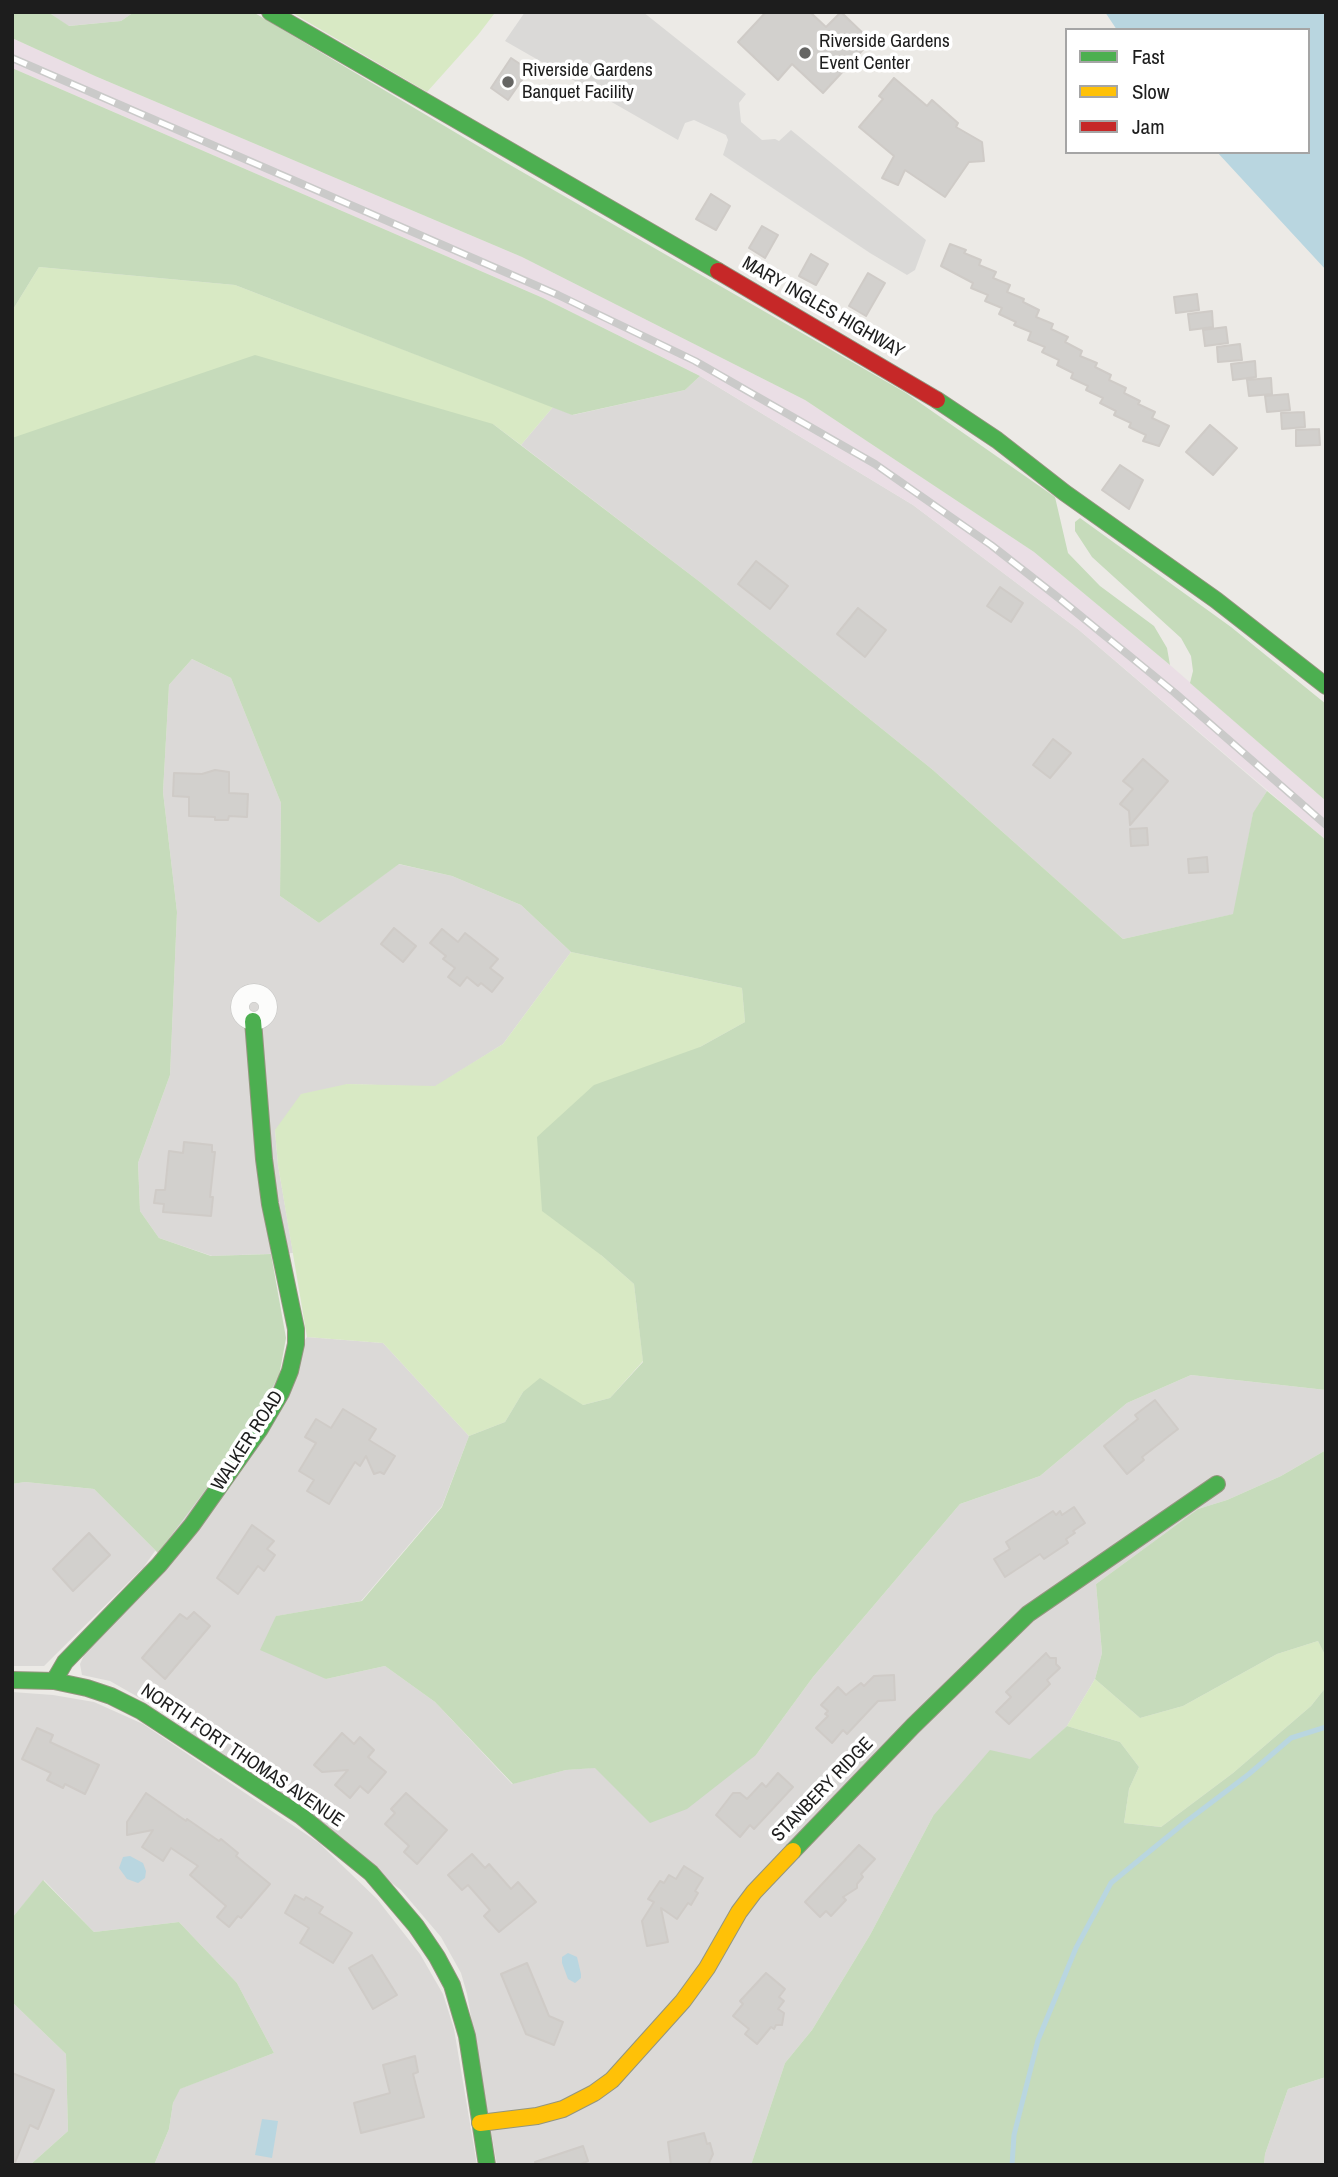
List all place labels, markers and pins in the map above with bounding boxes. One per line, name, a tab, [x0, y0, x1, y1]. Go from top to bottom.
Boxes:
place label: Riverside Gardens Event Center	[819, 31, 950, 75]
marker: Riverside Gardens Event Center	[797, 45, 813, 61]
place label: Riverside Gardens Banquet Facility	[522, 60, 653, 104]
marker: Riverside Gardens Banquet Facility	[500, 74, 516, 90]

